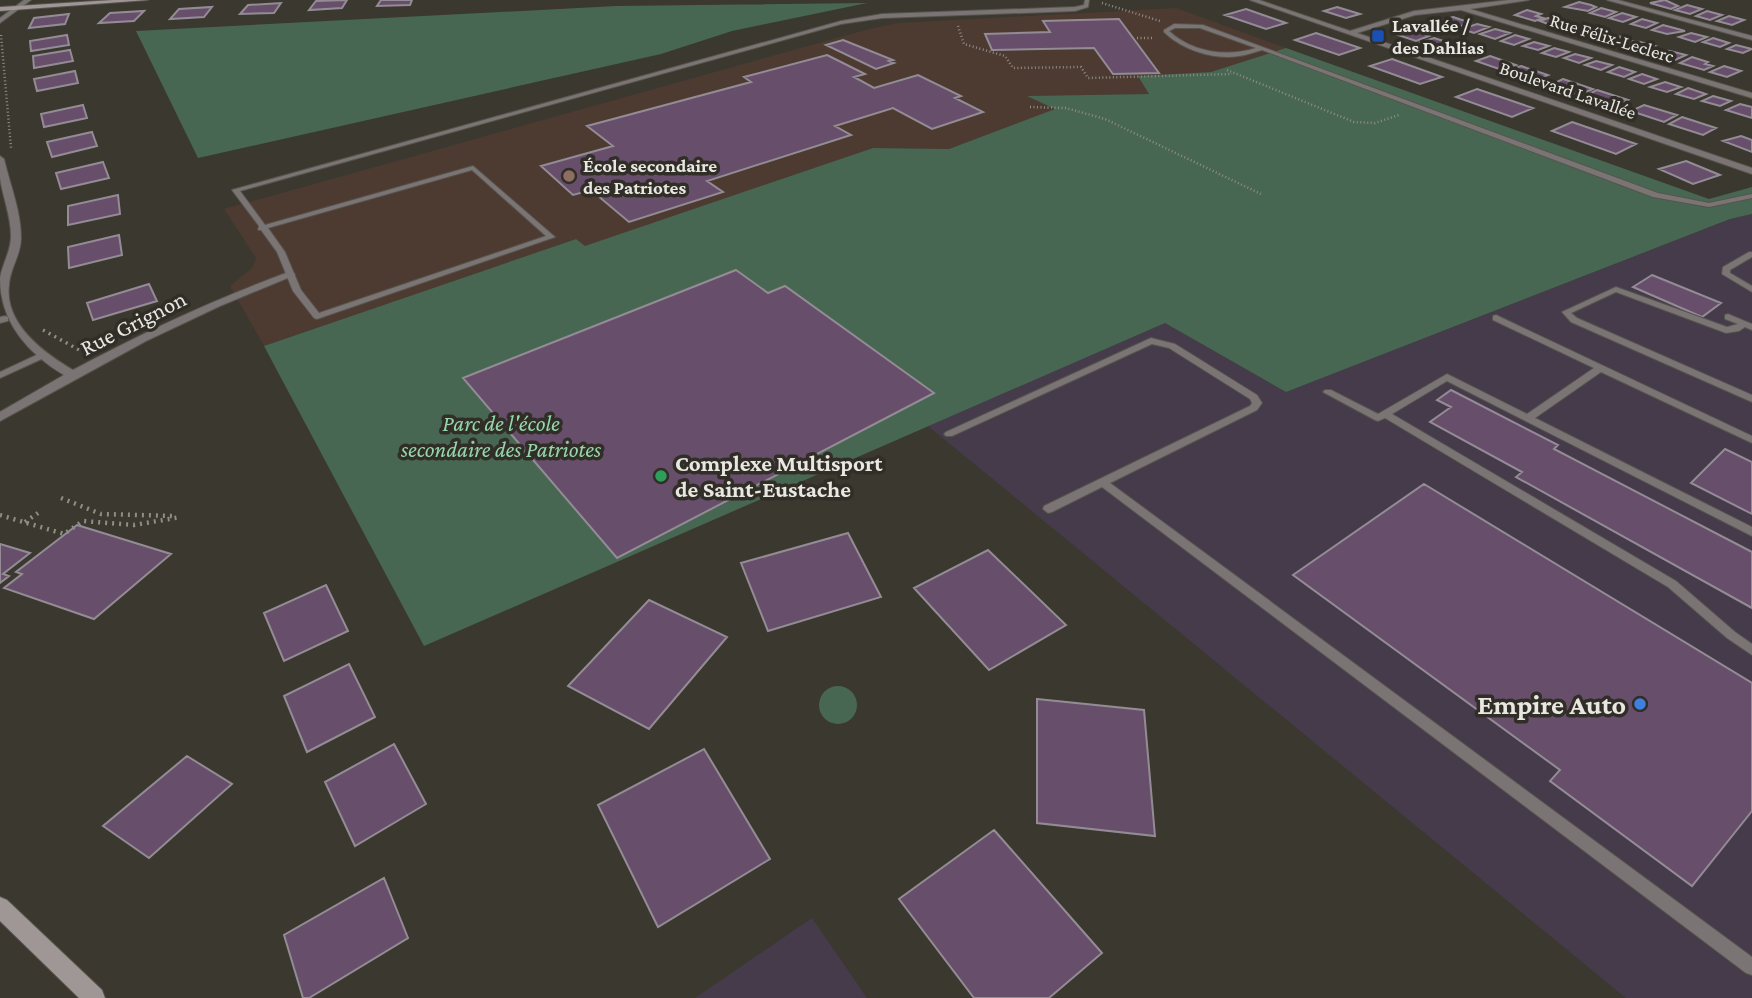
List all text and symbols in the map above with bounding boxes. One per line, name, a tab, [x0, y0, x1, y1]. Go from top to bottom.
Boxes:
street label: Rue Félix-Leclerc	[1548, 9, 1677, 67]
place label: Lavallée / des Dahlias	[1392, 15, 1484, 58]
marker: Lavallée / des Dahlias	[1370, 28, 1386, 44]
street label: Boulevard Lavallée	[1497, 57, 1639, 123]
place label: École secondaire des Patriotes	[583, 155, 717, 198]
marker: École secondaire des Patriotes	[561, 168, 577, 184]
street label: Rue Grignon	[76, 285, 190, 361]
park label: Parc de l'école secondaire des Patriotes	[400, 410, 602, 462]
place label: Complexe Multisport de Saint-Eustache	[675, 450, 883, 502]
marker: Complexe Multisport de Saint-Eustache	[653, 468, 669, 484]
place label: Empire Auto	[1477, 689, 1626, 720]
marker: Empire Auto	[1632, 696, 1648, 712]

